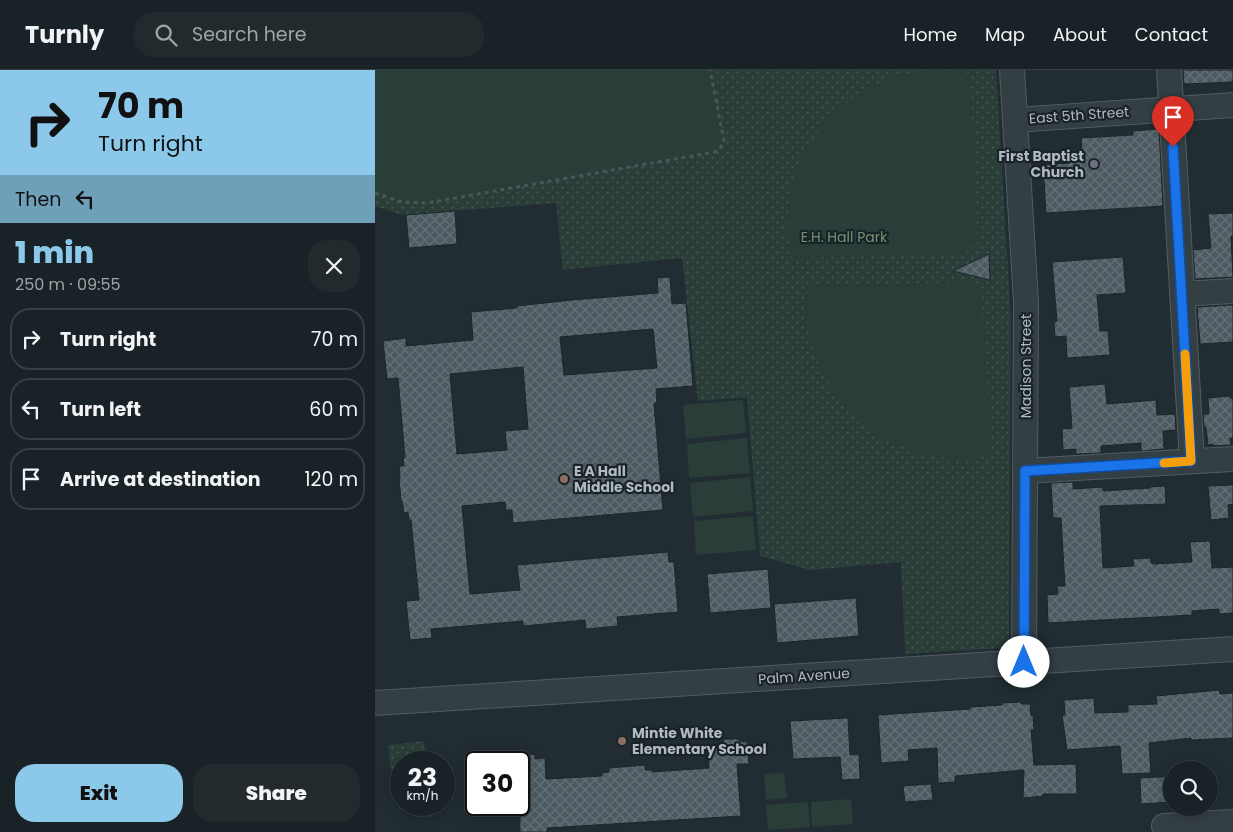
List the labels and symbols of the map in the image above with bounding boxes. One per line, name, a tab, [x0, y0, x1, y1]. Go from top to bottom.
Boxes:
pin	[1152, 96, 1194, 147]
street label: East 5th Street	[1028, 102, 1130, 128]
place label: First Baptist Church	[998, 146, 1084, 182]
marker: First Baptist Church	[1088, 158, 1100, 170]
park label: E.H. Hall Park	[801, 227, 888, 247]
street label: Madison Street	[1016, 314, 1036, 418]
place label: E A Hall Middle School	[574, 461, 674, 497]
marker: E A Hall Middle School	[558, 473, 570, 485]
position arrow	[997, 635, 1049, 687]
street label: Palm Avenue	[758, 663, 851, 689]
place label: Mintie White Elementary School	[632, 723, 767, 759]
marker: Mintie White Elementary School	[616, 735, 628, 747]
speed limit sign: 30	[465, 751, 530, 816]

